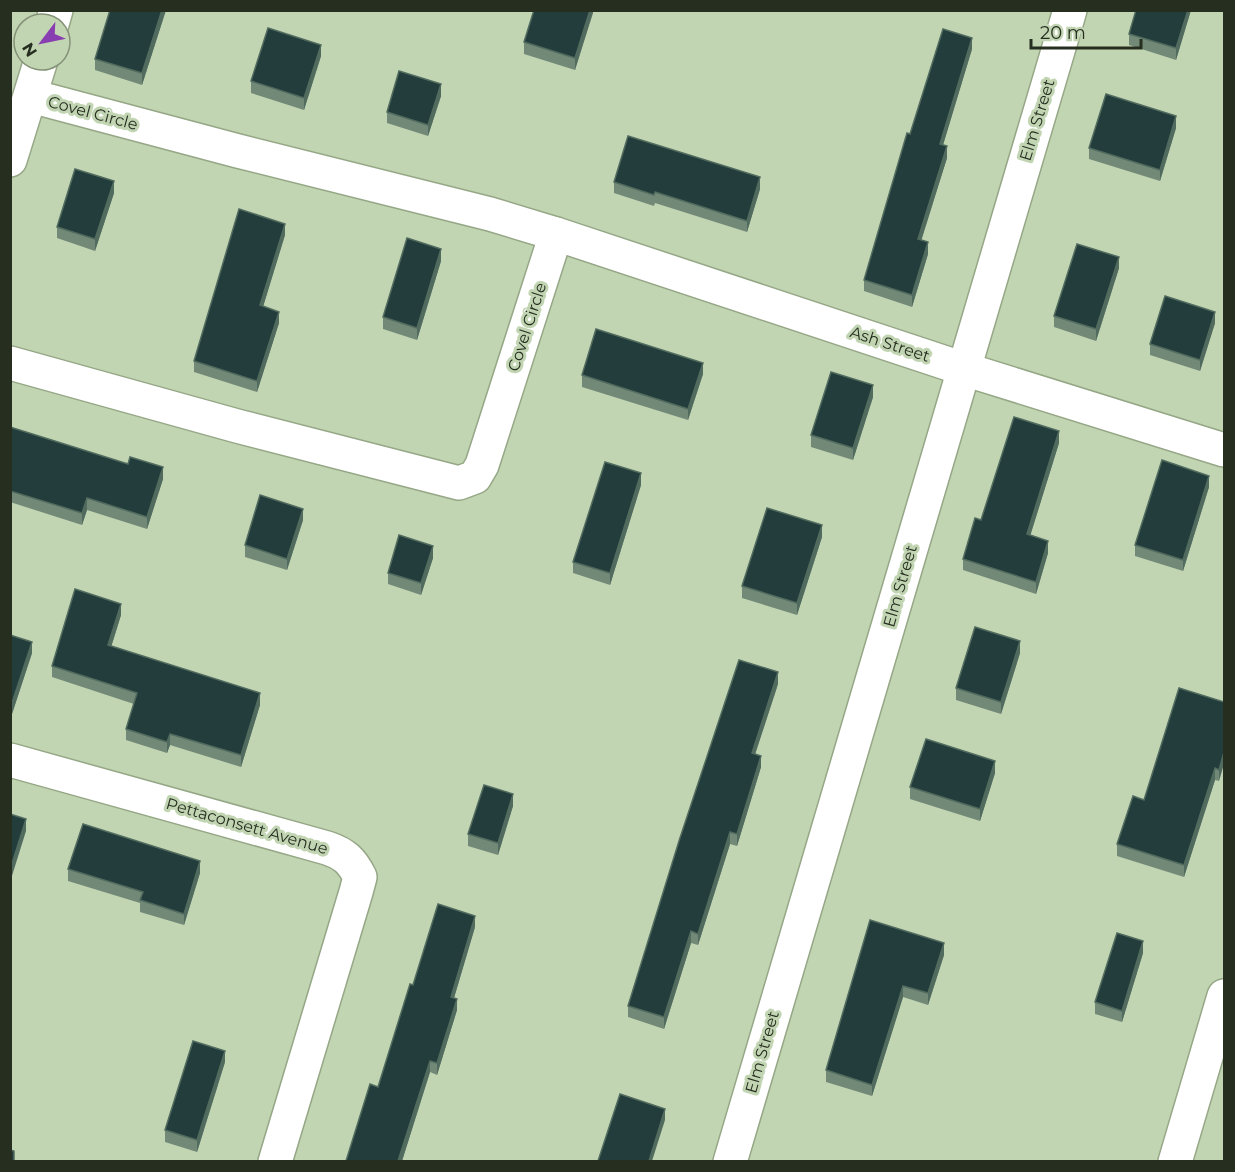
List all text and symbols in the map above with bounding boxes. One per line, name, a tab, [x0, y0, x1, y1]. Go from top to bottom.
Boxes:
north arrow	[12, 12, 72, 72]
scale bar	[1031, 12, 1140, 50]
text: 20 m	[1040, 22, 1086, 44]
text: N	[18, 39, 41, 60]
street label: Elm Street	[1016, 76, 1059, 163]
street label: Covel Circle	[46, 92, 140, 134]
street label: Covel Circle	[504, 280, 550, 374]
street label: Ash Street	[848, 322, 933, 366]
street label: Elm Street	[879, 542, 921, 629]
street label: Pettaconsett Avenue	[164, 794, 330, 858]
street label: Elm Street	[741, 1008, 783, 1095]

